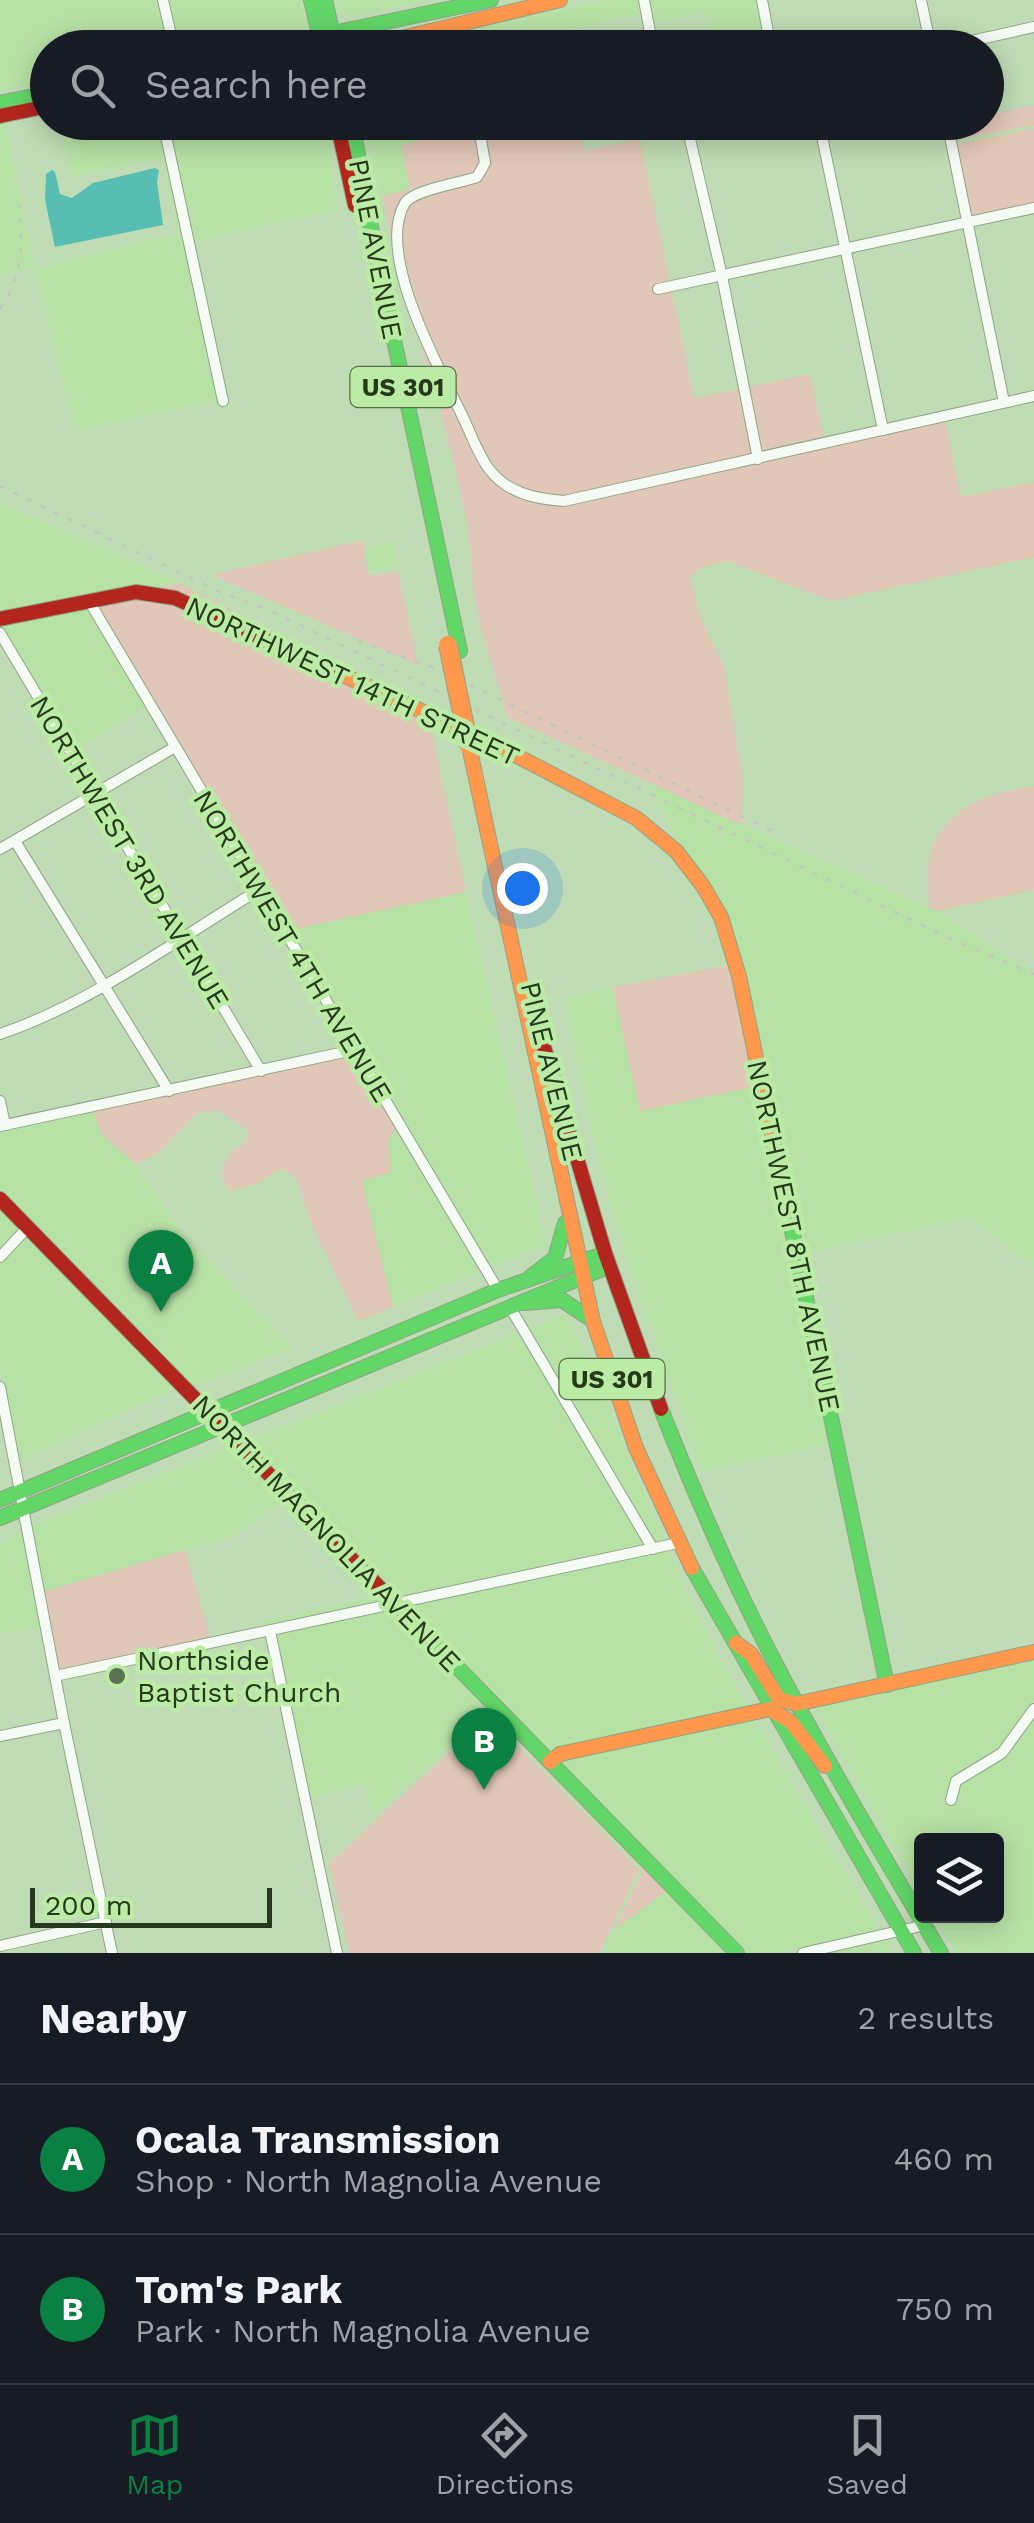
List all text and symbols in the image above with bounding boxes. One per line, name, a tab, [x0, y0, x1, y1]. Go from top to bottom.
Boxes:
search box	[30, 30, 1004, 140]
icon: search	[65, 58, 120, 113]
text: Search here	[145, 63, 368, 107]
street label: PINE AVENUE	[342, 156, 409, 342]
road number: US 301	[350, 367, 456, 407]
street label: NORTHWEST 14TH STREET	[181, 590, 525, 773]
street label: NORTHWEST 3RD AVENUE	[23, 690, 236, 1015]
street label: NORTHWEST 4TH AVENUE	[186, 784, 399, 1108]
your location	[497, 863, 548, 914]
street label: PINE AVENUE	[513, 978, 590, 1164]
street label: NORTHWEST 8TH AVENUE	[740, 1057, 847, 1415]
pin: A	[128, 1230, 194, 1312]
road number: US 301	[560, 1359, 664, 1399]
street label: NORTH MAGNOLIA AVENUE	[186, 1388, 468, 1679]
place label: Northside Baptist Church	[137, 1644, 341, 1709]
marker: Northside Baptist Church	[106, 1665, 128, 1687]
pin: B	[452, 1708, 516, 1790]
map controls	[914, 1833, 1004, 1923]
button: layers	[914, 1833, 1004, 1923]
scale bar	[30, 1883, 272, 1928]
text: 200 m	[45, 1889, 132, 1922]
text: Nearby	[40, 1994, 187, 2043]
text: 2 results	[857, 1999, 994, 2037]
text: Ocala Transmission	[135, 2118, 500, 2162]
text: A	[62, 2140, 83, 2178]
text: 460 m	[894, 2140, 994, 2178]
text: Shop · North Magnolia Avenue	[135, 2162, 602, 2200]
text: Tom's Park	[135, 2268, 342, 2312]
text: B	[62, 2290, 83, 2328]
text: 750 m	[896, 2290, 994, 2328]
text: Park · North Magnolia Avenue	[135, 2312, 591, 2350]
tab: Map	[126, 2408, 183, 2501]
tab: Directions	[436, 2408, 574, 2501]
tab: Saved	[826, 2408, 908, 2501]

